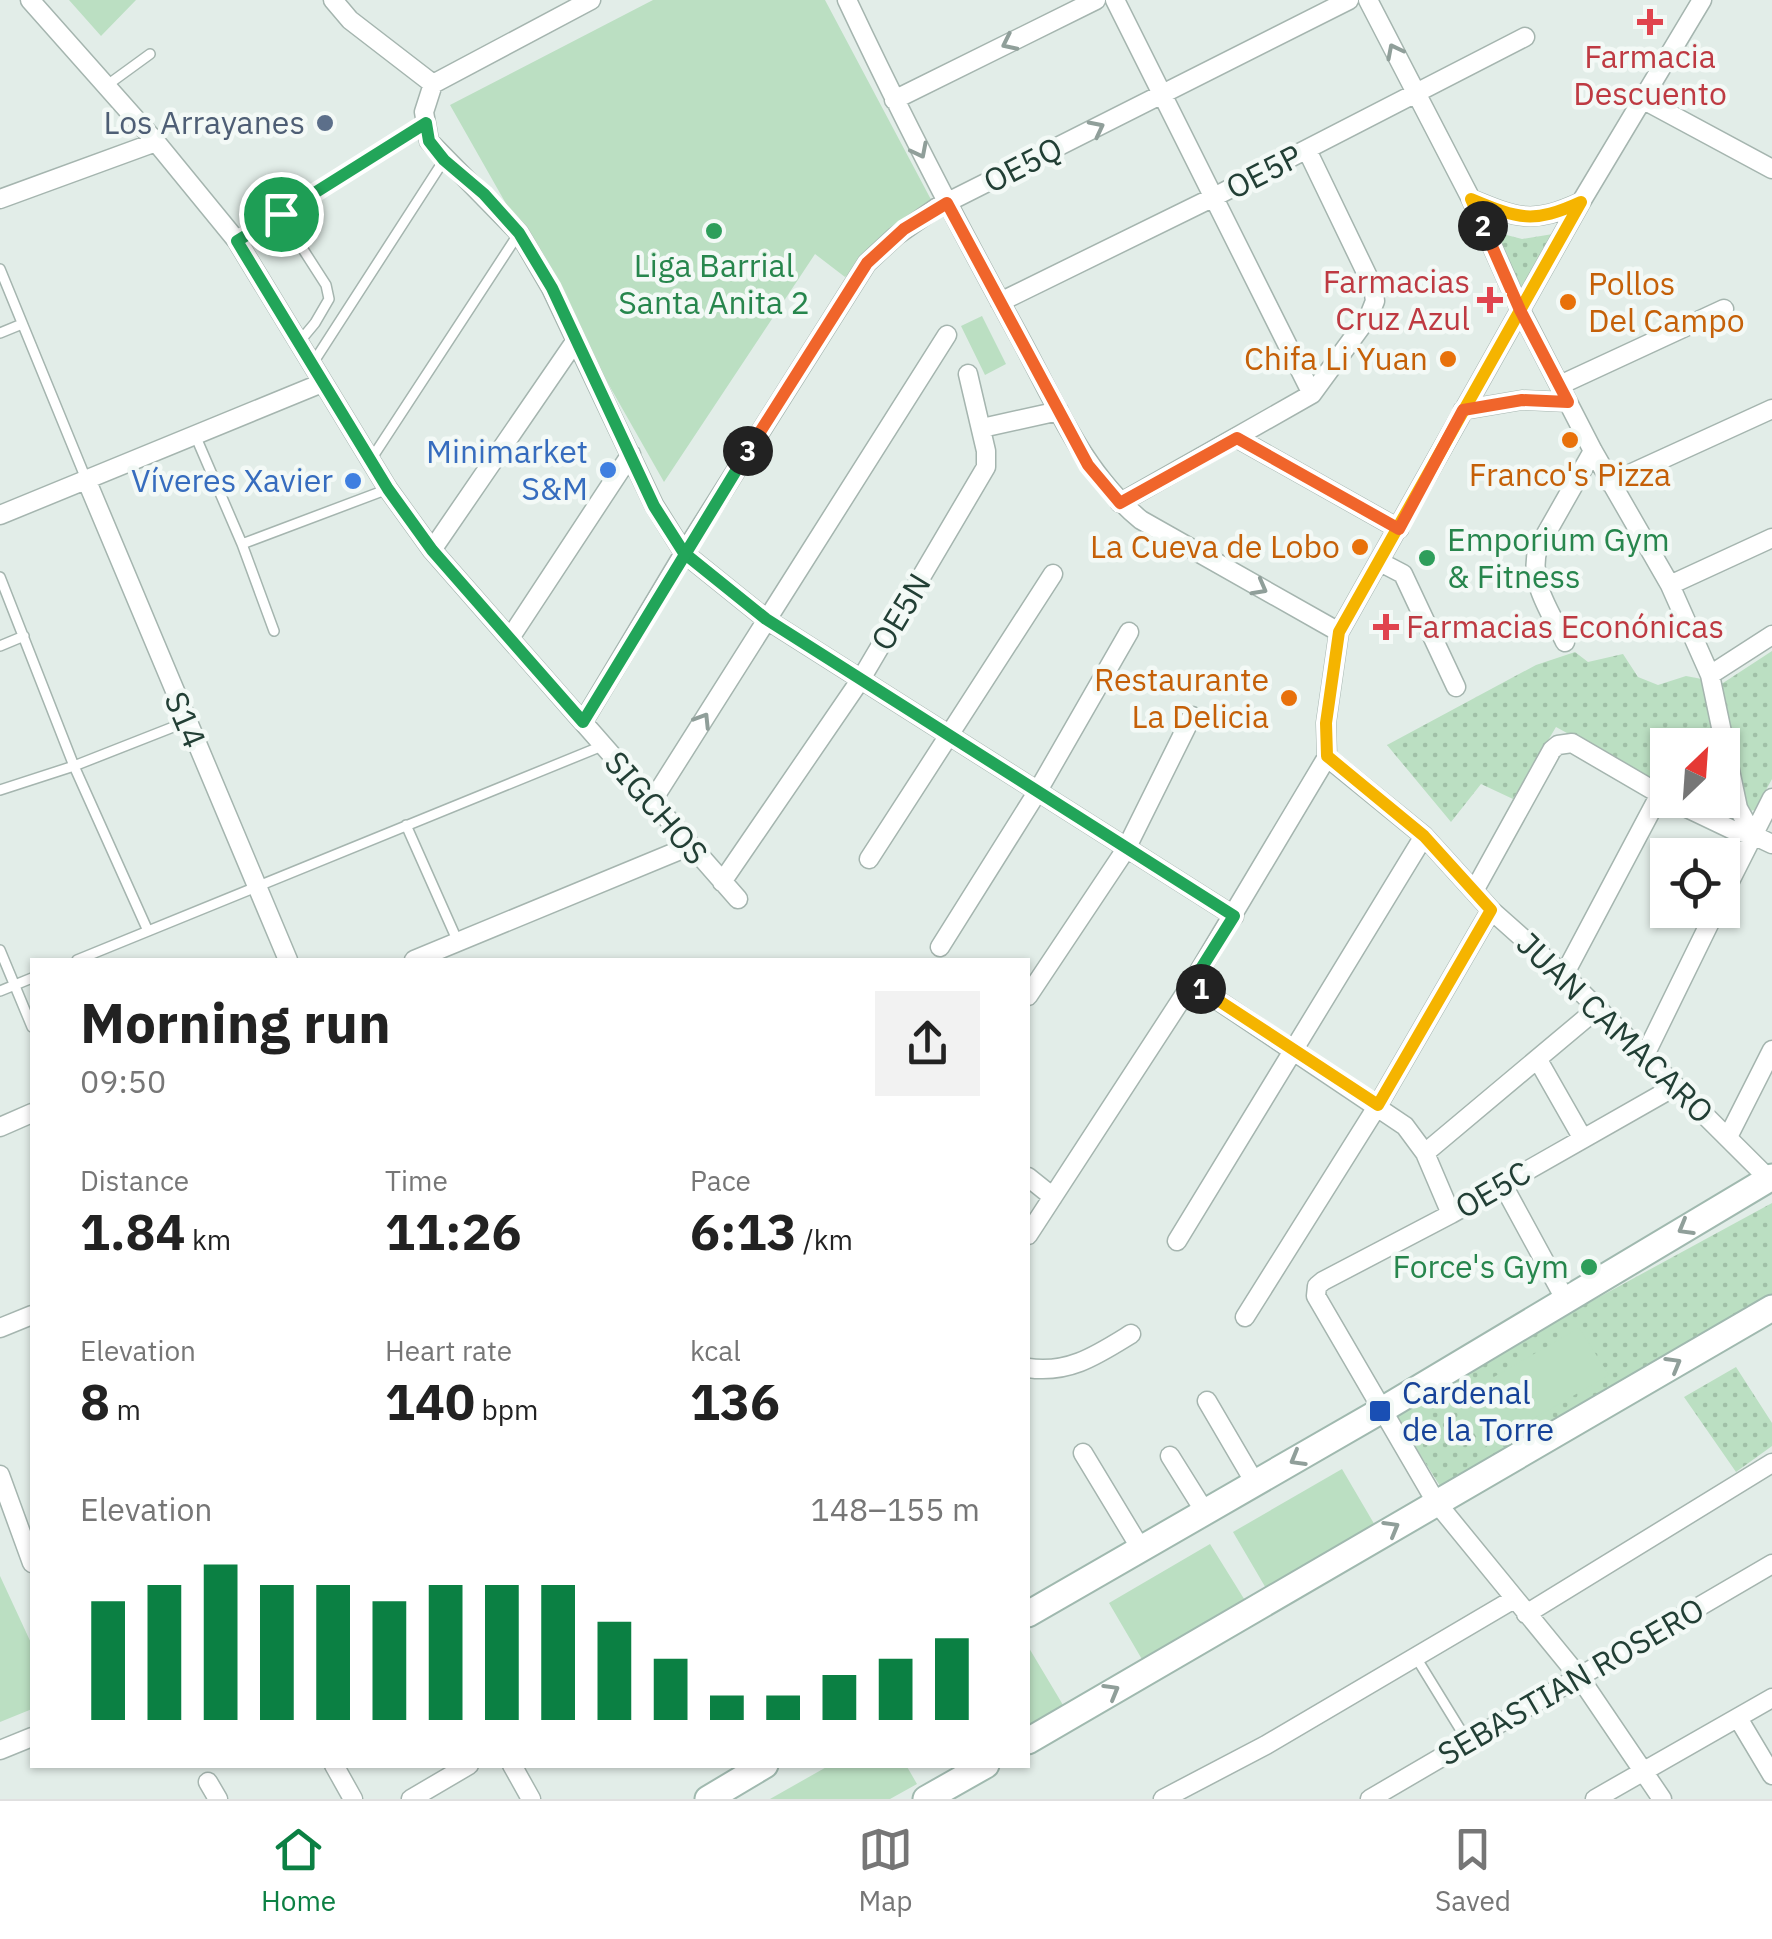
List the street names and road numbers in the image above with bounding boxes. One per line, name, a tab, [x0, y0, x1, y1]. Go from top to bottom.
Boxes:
street label: OE5Q	[976, 127, 1069, 202]
street label: OE5P	[1218, 134, 1309, 208]
street label: OE5N	[861, 565, 940, 658]
street label: S14	[155, 685, 216, 754]
street label: SIGCHOS	[596, 742, 718, 873]
street label: JUAN CAMACARO	[1508, 923, 1723, 1132]
street label: OE5C	[1447, 1151, 1538, 1227]
street label: SEBASTIAN ROSERO	[1430, 1588, 1711, 1775]

